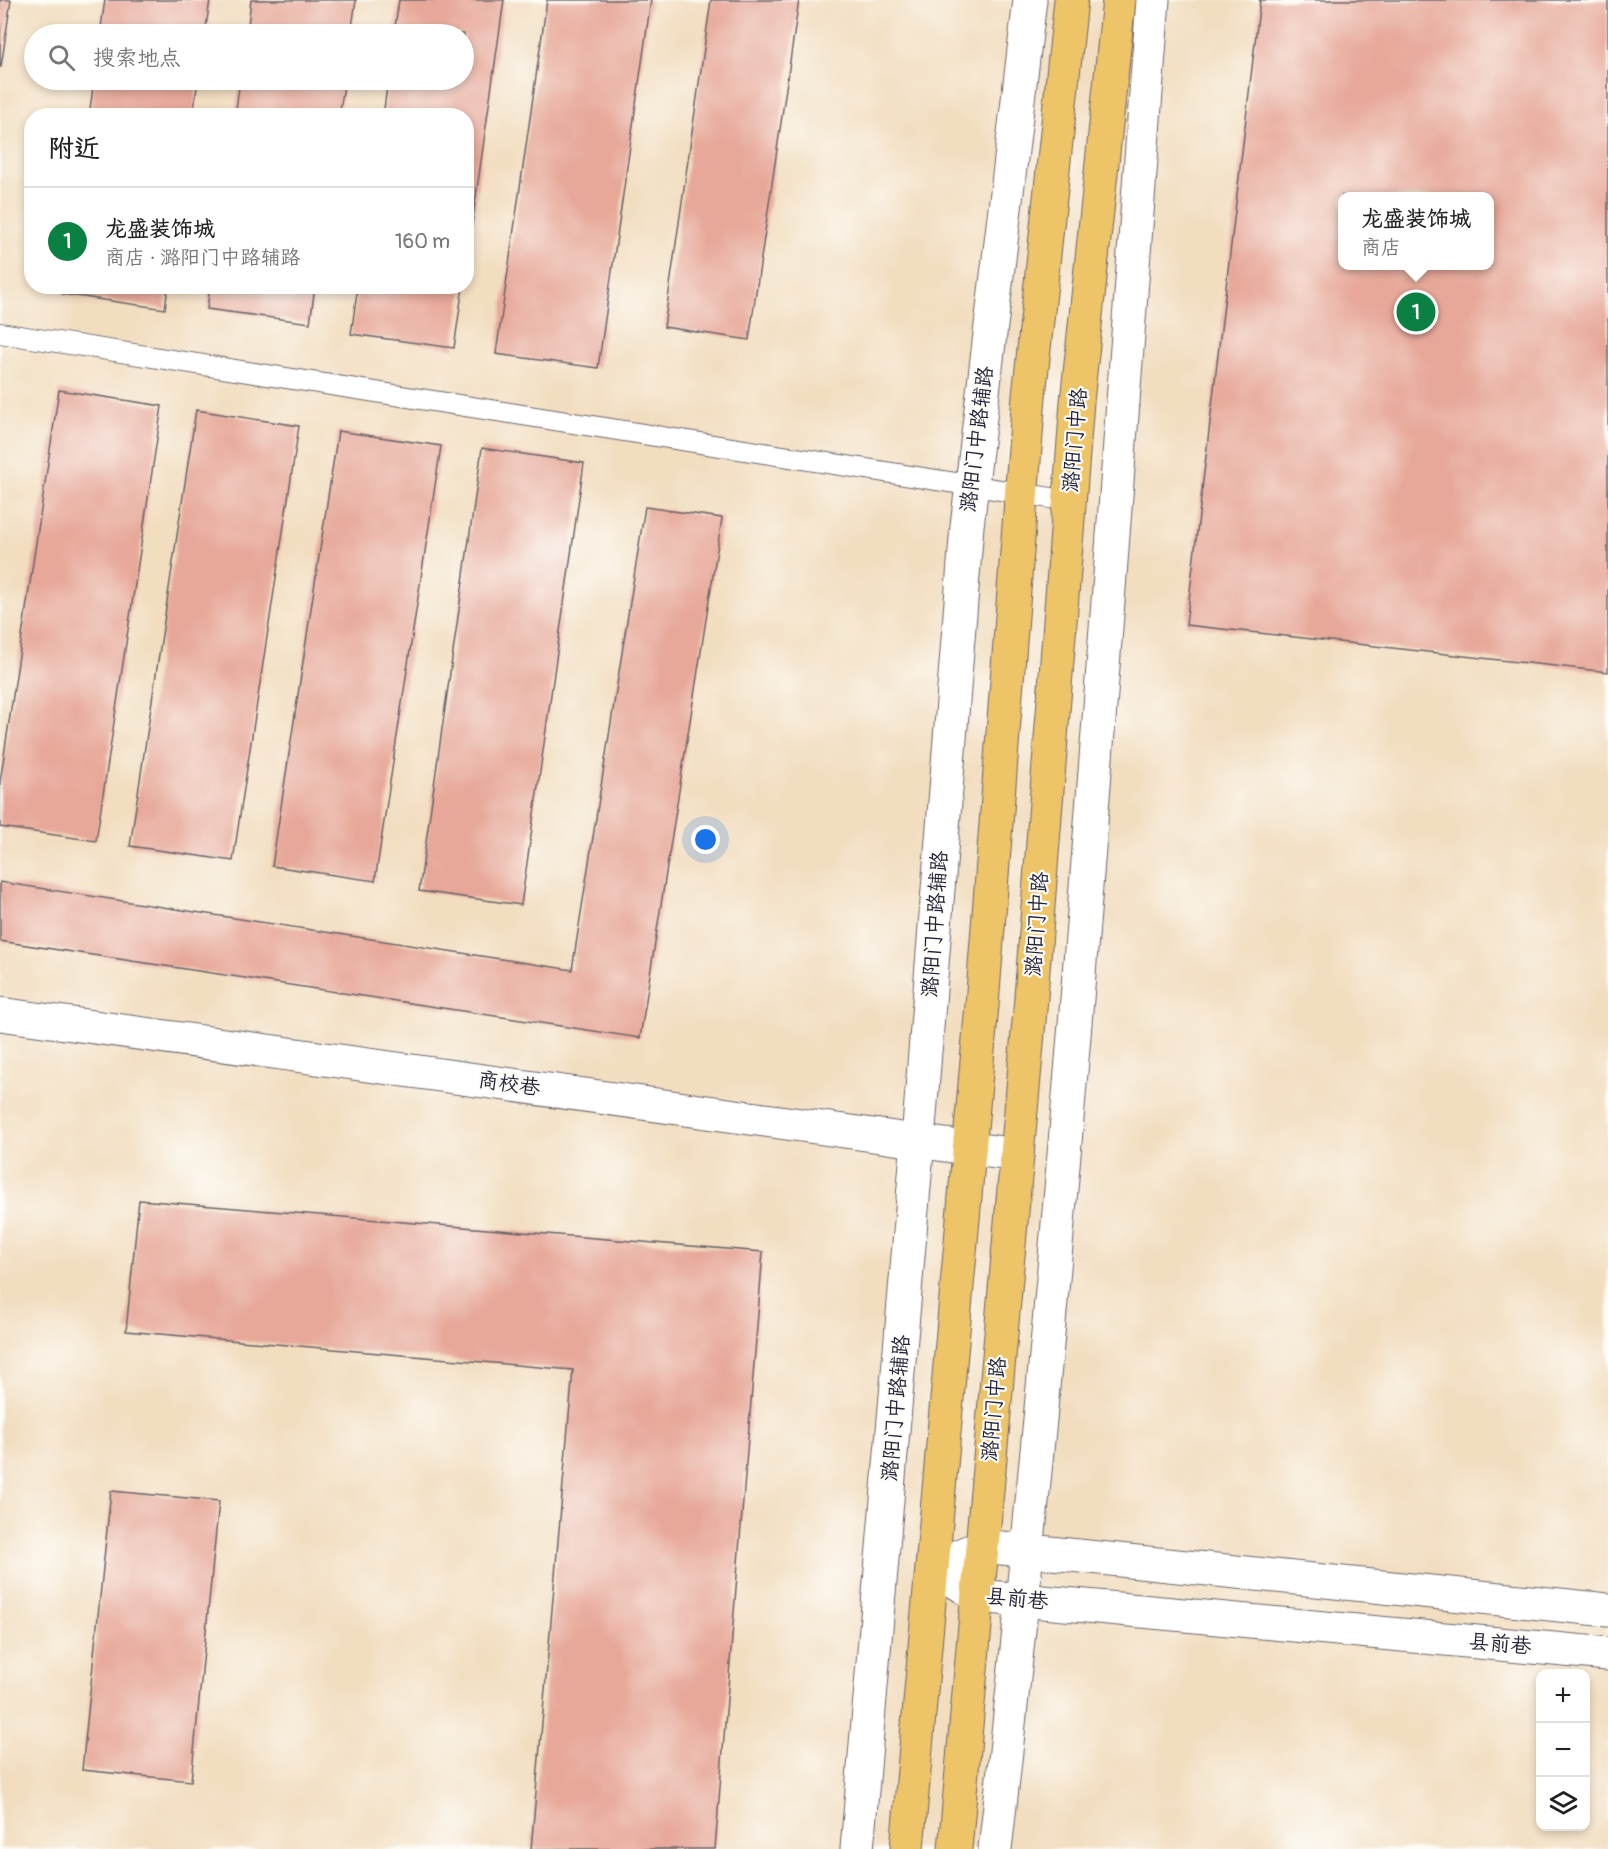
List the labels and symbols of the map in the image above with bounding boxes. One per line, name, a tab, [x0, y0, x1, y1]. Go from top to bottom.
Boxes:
pin: 1	[1396, 290, 1436, 334]
street label: 潞阳门中路辅路	[955, 364, 999, 514]
street label: 潞阳门中路	[1057, 387, 1093, 493]
your location	[691, 825, 720, 854]
street label: 潞阳门中路辅路	[916, 850, 954, 998]
street label: 潞阳门中路	[1020, 871, 1054, 977]
street label: 商校巷	[476, 1066, 542, 1102]
street label: 潞阳门中路辅路	[876, 1334, 916, 1482]
street label: 潞阳门中路	[976, 1356, 1012, 1462]
street label: 县前巷	[984, 1582, 1050, 1616]
street label: 县前巷	[1467, 1628, 1533, 1660]

